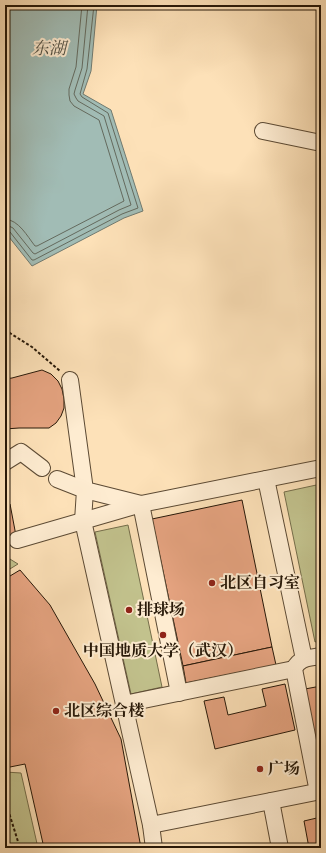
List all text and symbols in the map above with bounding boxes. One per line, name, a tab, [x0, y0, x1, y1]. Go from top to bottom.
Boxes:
water label: 东湖	[32, 38, 69, 60]
place label: 北区自习室	[220, 573, 300, 593]
marker: 北区自习室	[207, 578, 217, 588]
place label: 排球场	[137, 600, 185, 620]
marker: 排球场	[124, 605, 134, 615]
marker: 中国地质大学（武汉）	[158, 630, 168, 640]
place label: 中国地质大学（武汉）	[83, 641, 243, 661]
place label: 北区综合楼	[64, 701, 144, 721]
marker: 北区综合楼	[51, 706, 61, 716]
place label: 广场	[268, 759, 300, 779]
marker: 广场	[255, 764, 265, 774]

